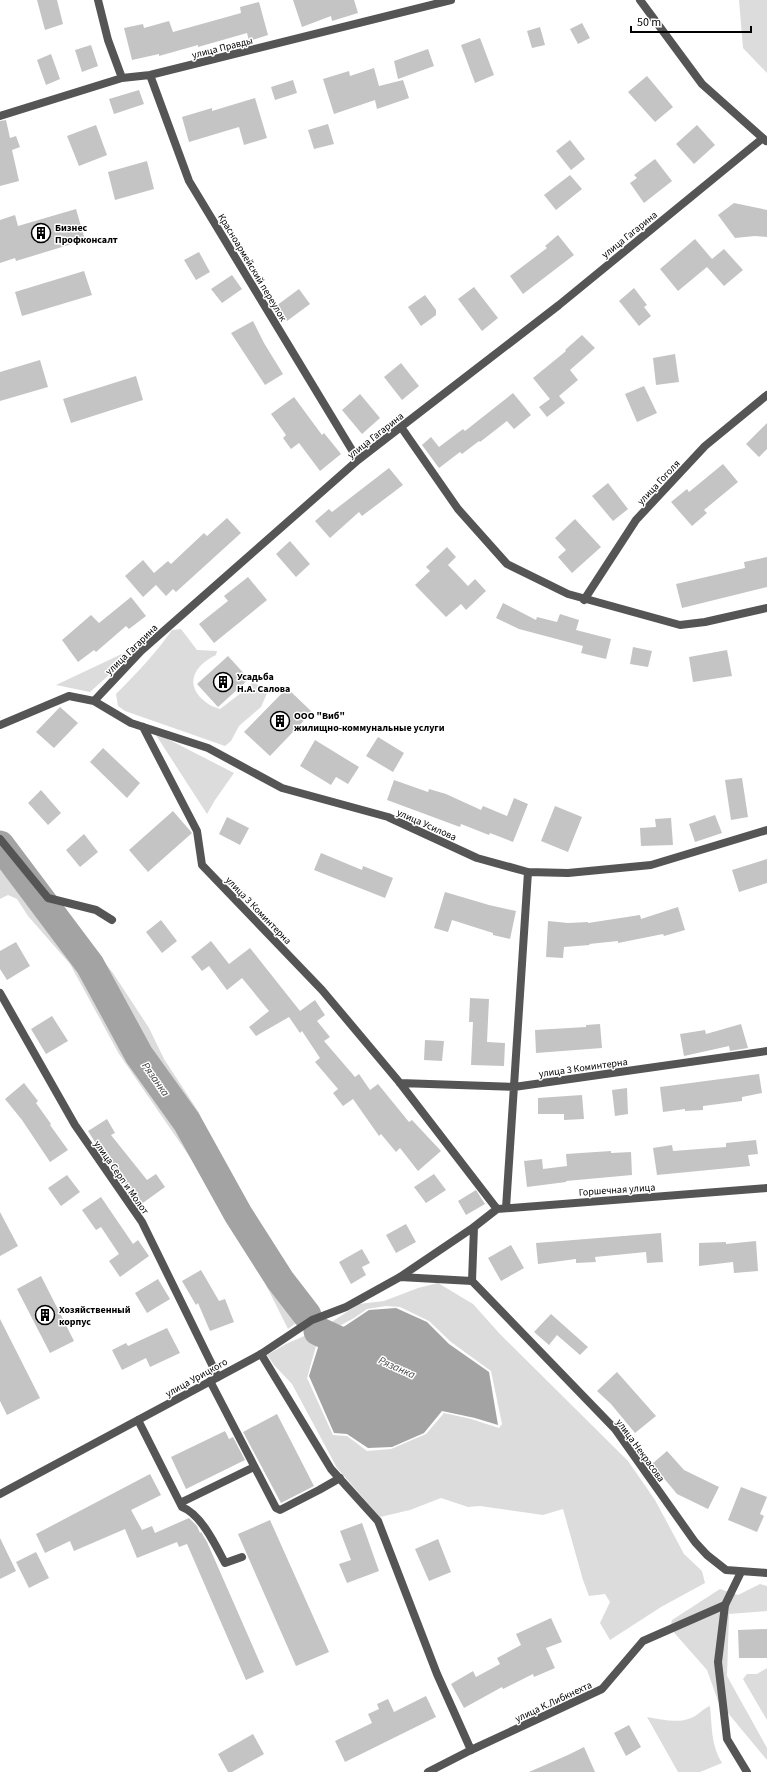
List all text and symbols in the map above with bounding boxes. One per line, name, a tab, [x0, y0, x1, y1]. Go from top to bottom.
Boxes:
scale bar	[631, 8, 751, 34]
text: 50 m	[637, 14, 661, 31]
street label: улица Правды	[190, 34, 254, 62]
street label: улица Гагарина	[599, 208, 660, 262]
street label: Красноармейский переулок	[214, 211, 290, 324]
place label: Бизнес Профконсалт	[55, 221, 118, 247]
building icon: Бизнес Профконсалт	[30, 222, 52, 244]
street label: улица Гагарина	[345, 409, 407, 462]
street label: улица Гоголя	[634, 457, 683, 508]
street label: улица Гагарина	[102, 621, 161, 678]
place label: Усадьба Н.А. Салова	[237, 670, 290, 696]
building icon: Усадьба Н.А. Салова	[212, 671, 234, 693]
place label: ООО "Виб" жилищно-коммунальные услуги	[294, 709, 445, 735]
building icon: ООО "Виб" жилищно-коммунальные услуги	[269, 710, 291, 732]
street label: улица Усилова	[395, 805, 459, 844]
street label: улица 3 Коминтерна	[222, 874, 294, 948]
street label: улица 3 Коминтерна	[538, 1055, 628, 1081]
water label: Рязанка	[138, 1059, 173, 1100]
street label: улица Серп и Молот	[90, 1138, 152, 1218]
street label: Горшечная улица	[578, 1180, 656, 1200]
place label: Хозяйственный корпус	[59, 1303, 131, 1329]
building icon: Хозяйственный корпус	[34, 1304, 56, 1326]
water label: Рязанка	[376, 1353, 418, 1382]
street label: улица Урицкого	[163, 1355, 230, 1401]
street label: улица Некрасова	[612, 1416, 668, 1485]
street label: улица К.Либкнехта	[513, 1678, 594, 1726]

